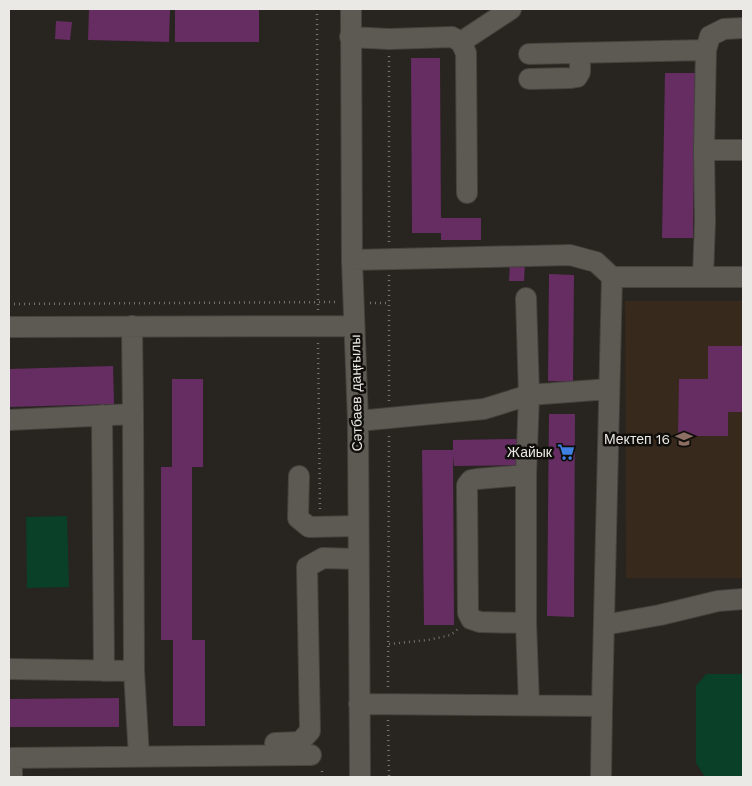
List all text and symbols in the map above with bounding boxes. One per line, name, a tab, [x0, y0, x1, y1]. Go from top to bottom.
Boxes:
street label: Сәтбаев даңғылы	[347, 334, 365, 452]
school or university icon: Мектеп 16	[674, 429, 694, 449]
place label: Мектеп 16	[604, 431, 670, 447]
supermarket icon: Жайык	[556, 442, 576, 462]
place label: Жайык	[507, 444, 553, 460]

